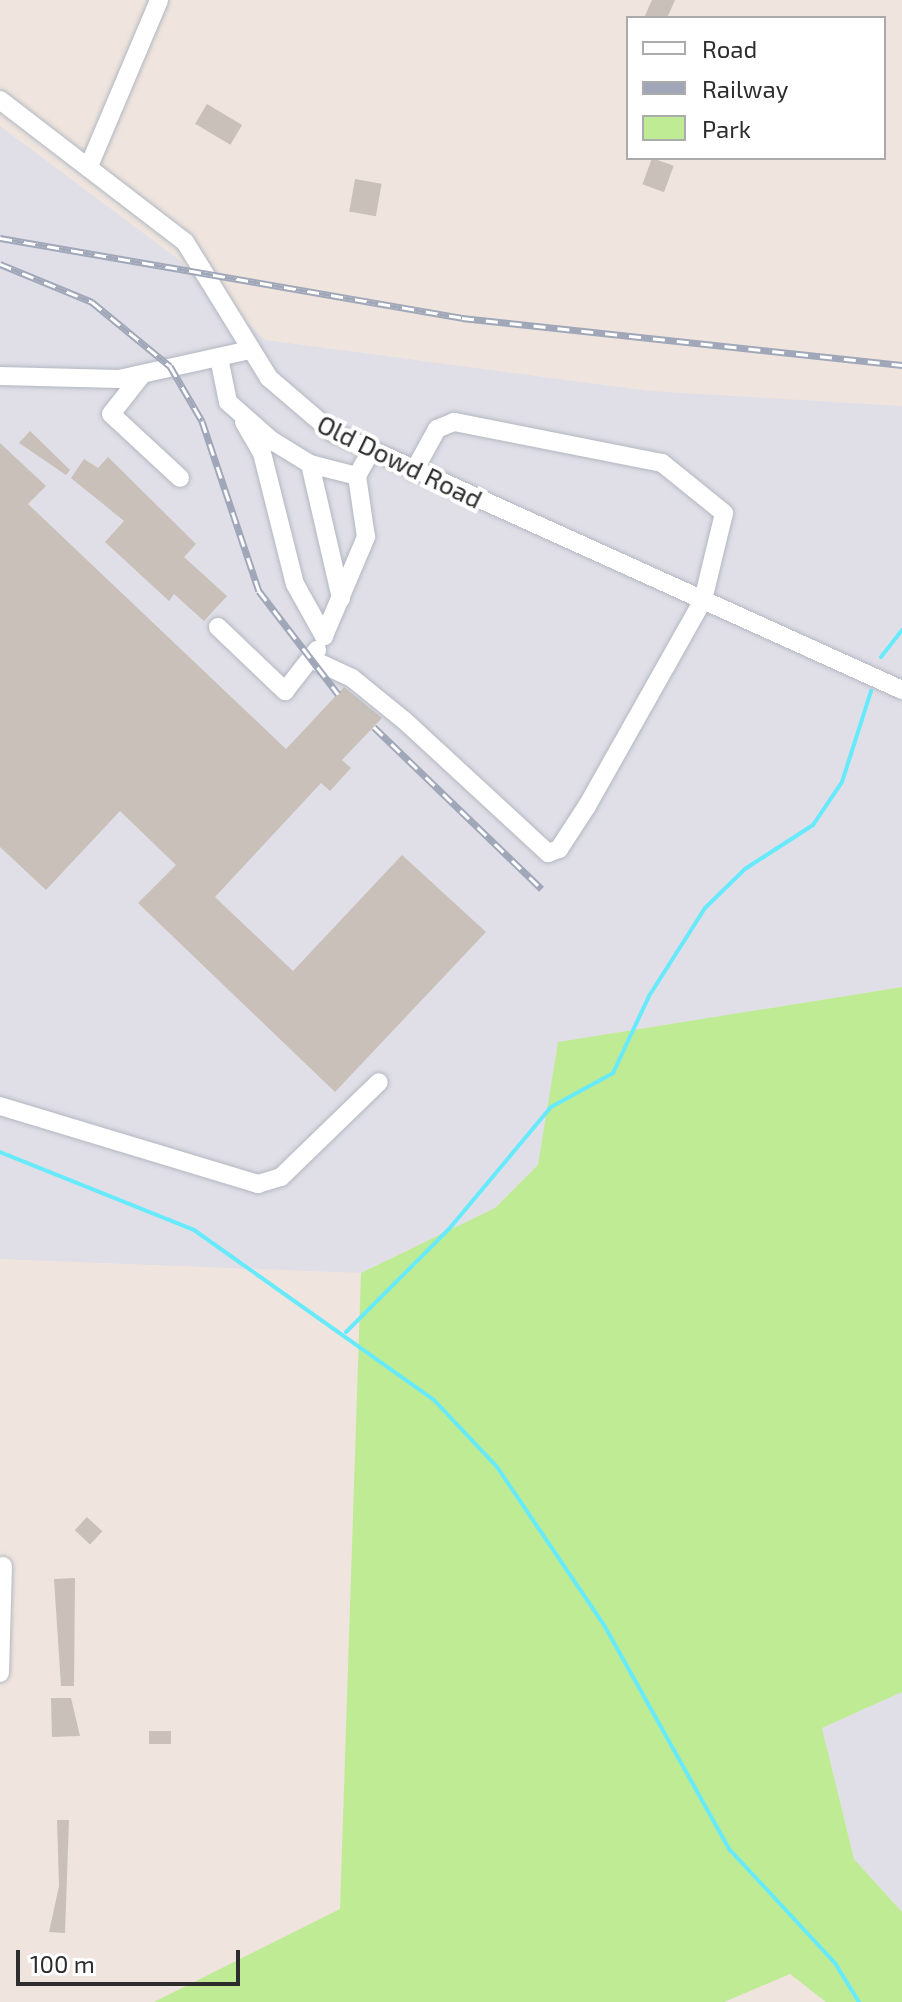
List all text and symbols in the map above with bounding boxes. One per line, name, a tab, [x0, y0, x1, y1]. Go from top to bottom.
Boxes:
legend	[626, 16, 886, 160]
text: Road	[702, 34, 757, 63]
text: Railway	[702, 74, 788, 103]
text: Park	[702, 114, 751, 143]
street label: Old Dowd Road	[312, 408, 488, 514]
scale bar	[20, 1934, 244, 1984]
text: 100 m	[30, 1949, 95, 1978]

